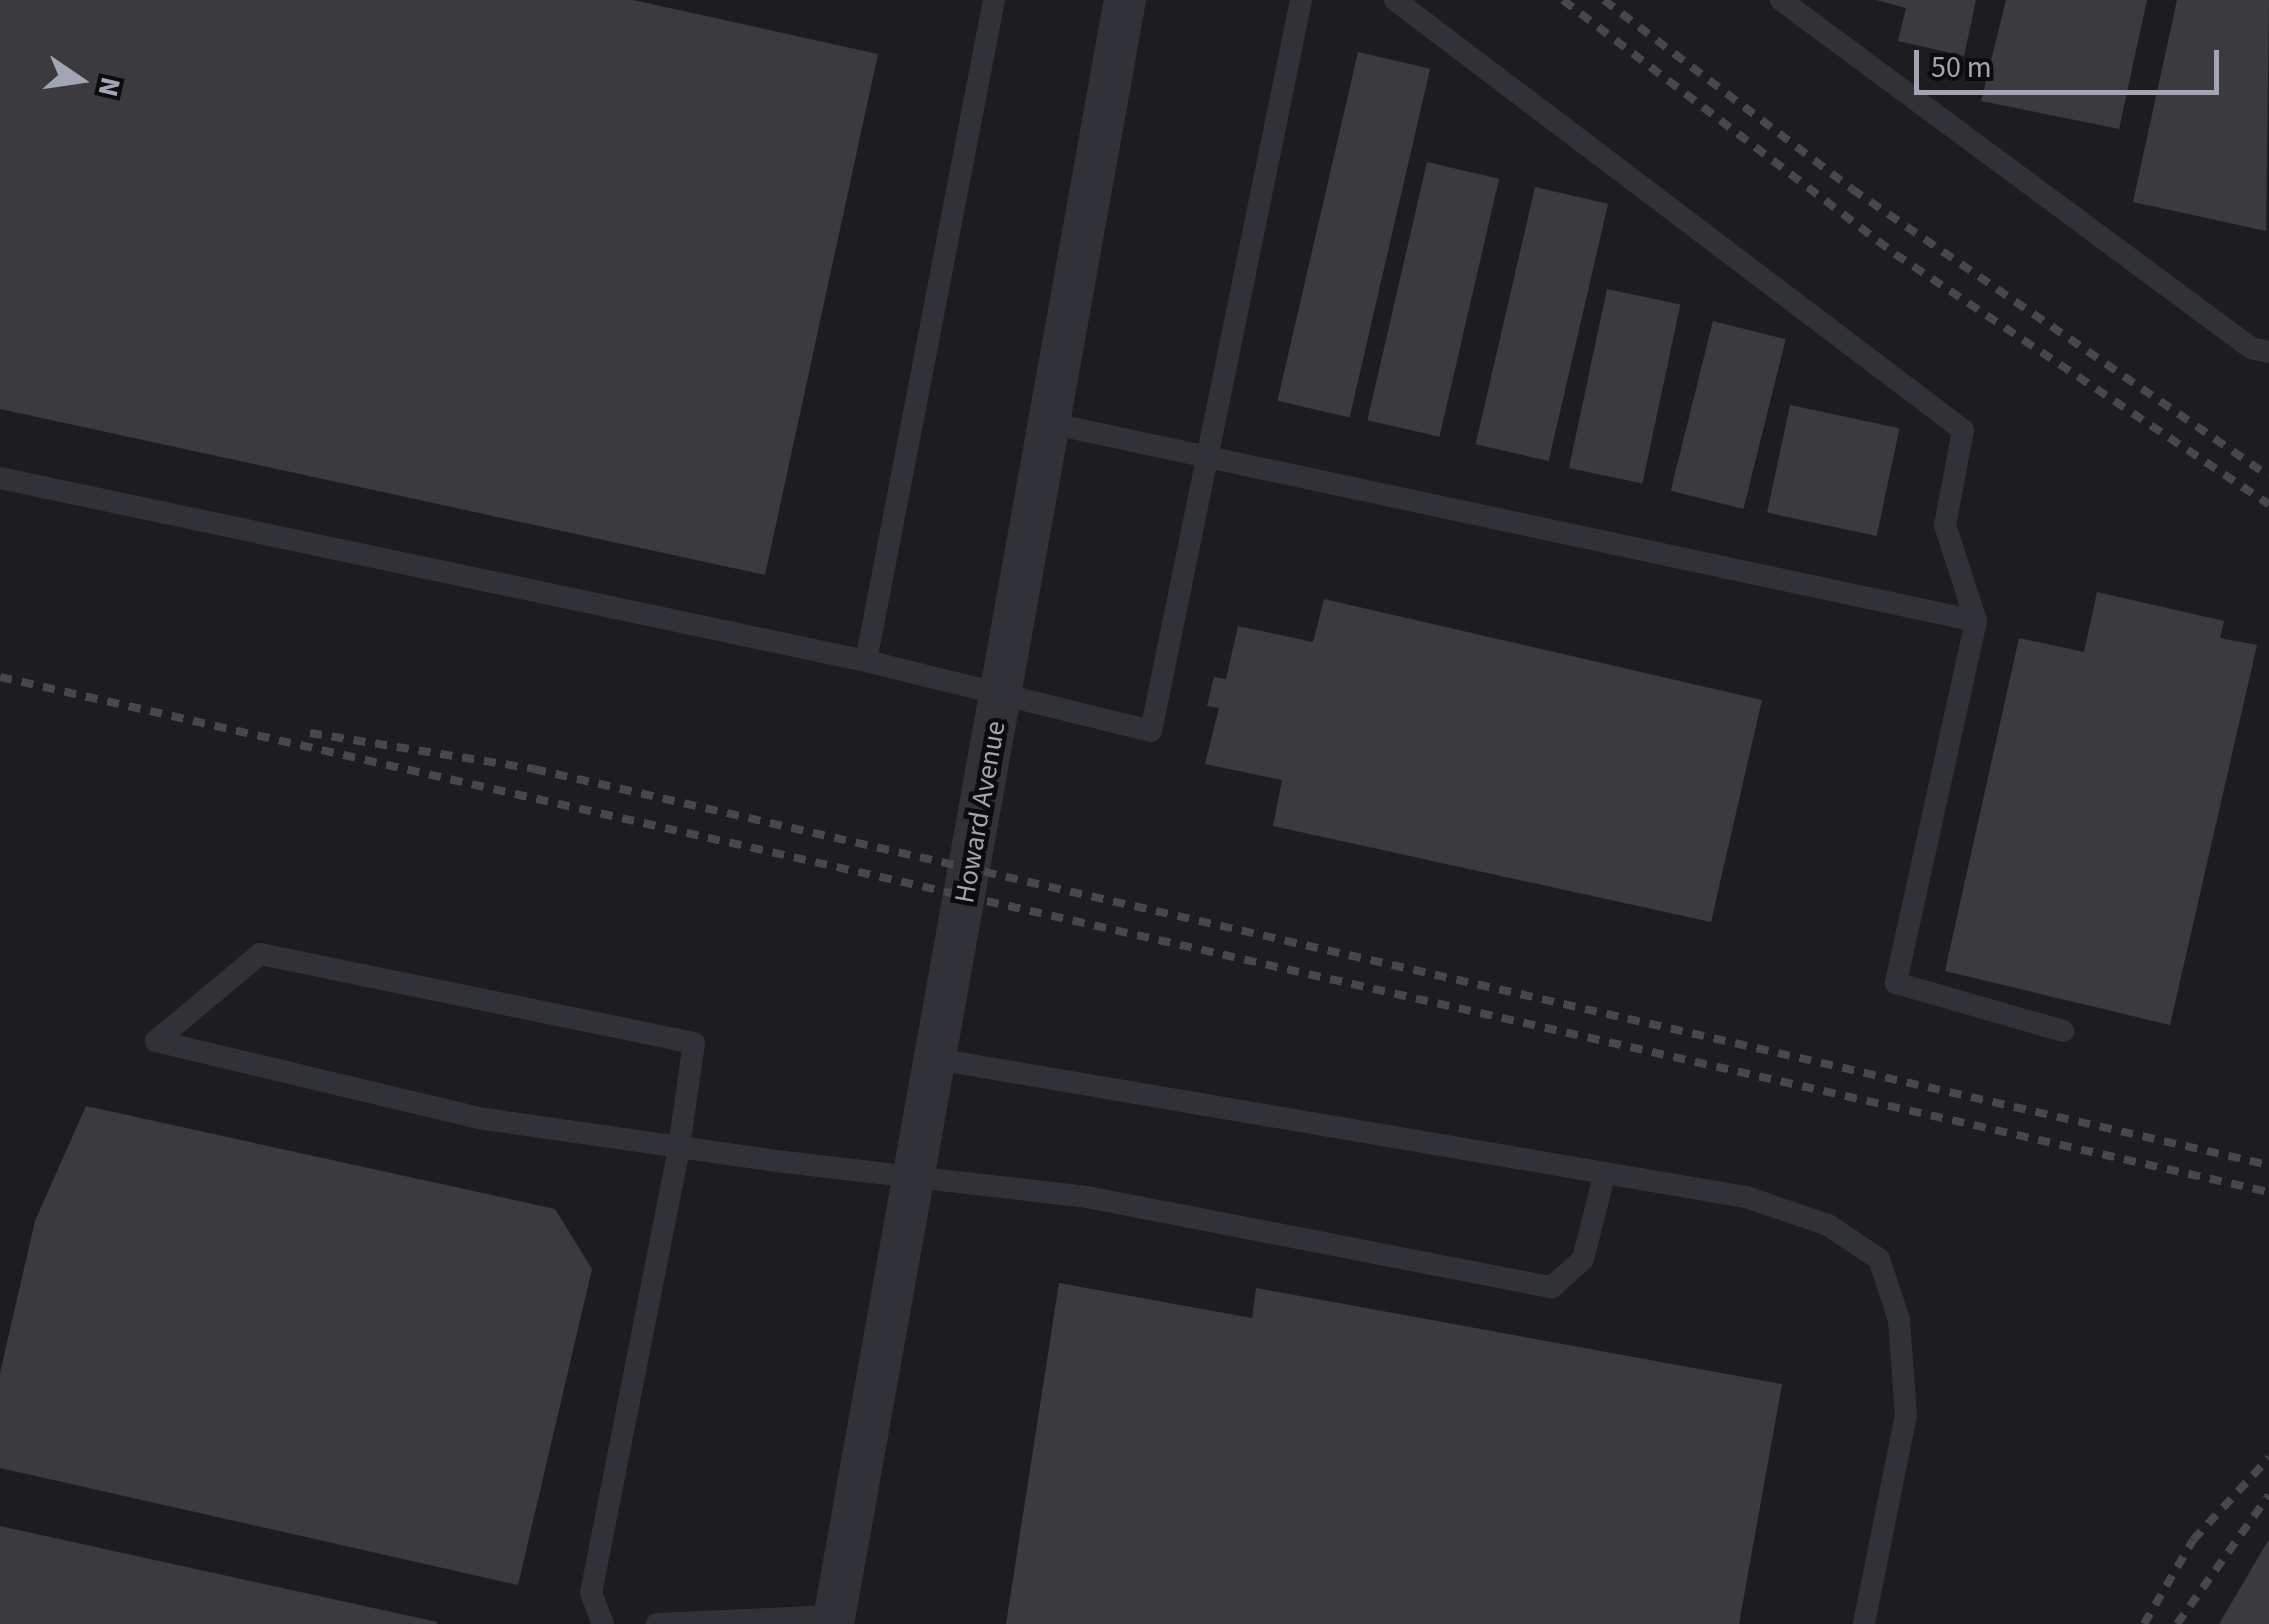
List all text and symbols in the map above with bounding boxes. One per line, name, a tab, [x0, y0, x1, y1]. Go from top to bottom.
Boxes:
north arrow	[30, 30, 130, 130]
scale bar	[1919, 30, 2224, 92]
text: 50 m	[1931, 46, 1992, 89]
text: N	[88, 73, 131, 100]
street label: Howard Avenue	[947, 718, 1013, 906]

